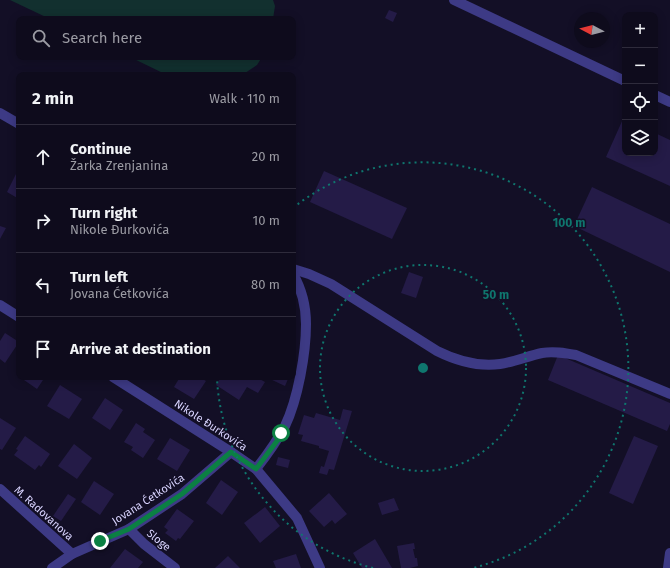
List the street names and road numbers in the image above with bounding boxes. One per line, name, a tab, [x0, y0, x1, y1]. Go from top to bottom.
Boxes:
street label: Nikole Đurkovića	[172, 397, 250, 454]
street label: Jovana Ćetkovića	[109, 470, 187, 528]
street label: M. Radovanova	[11, 483, 76, 543]
street label: Sloge	[144, 527, 173, 554]

